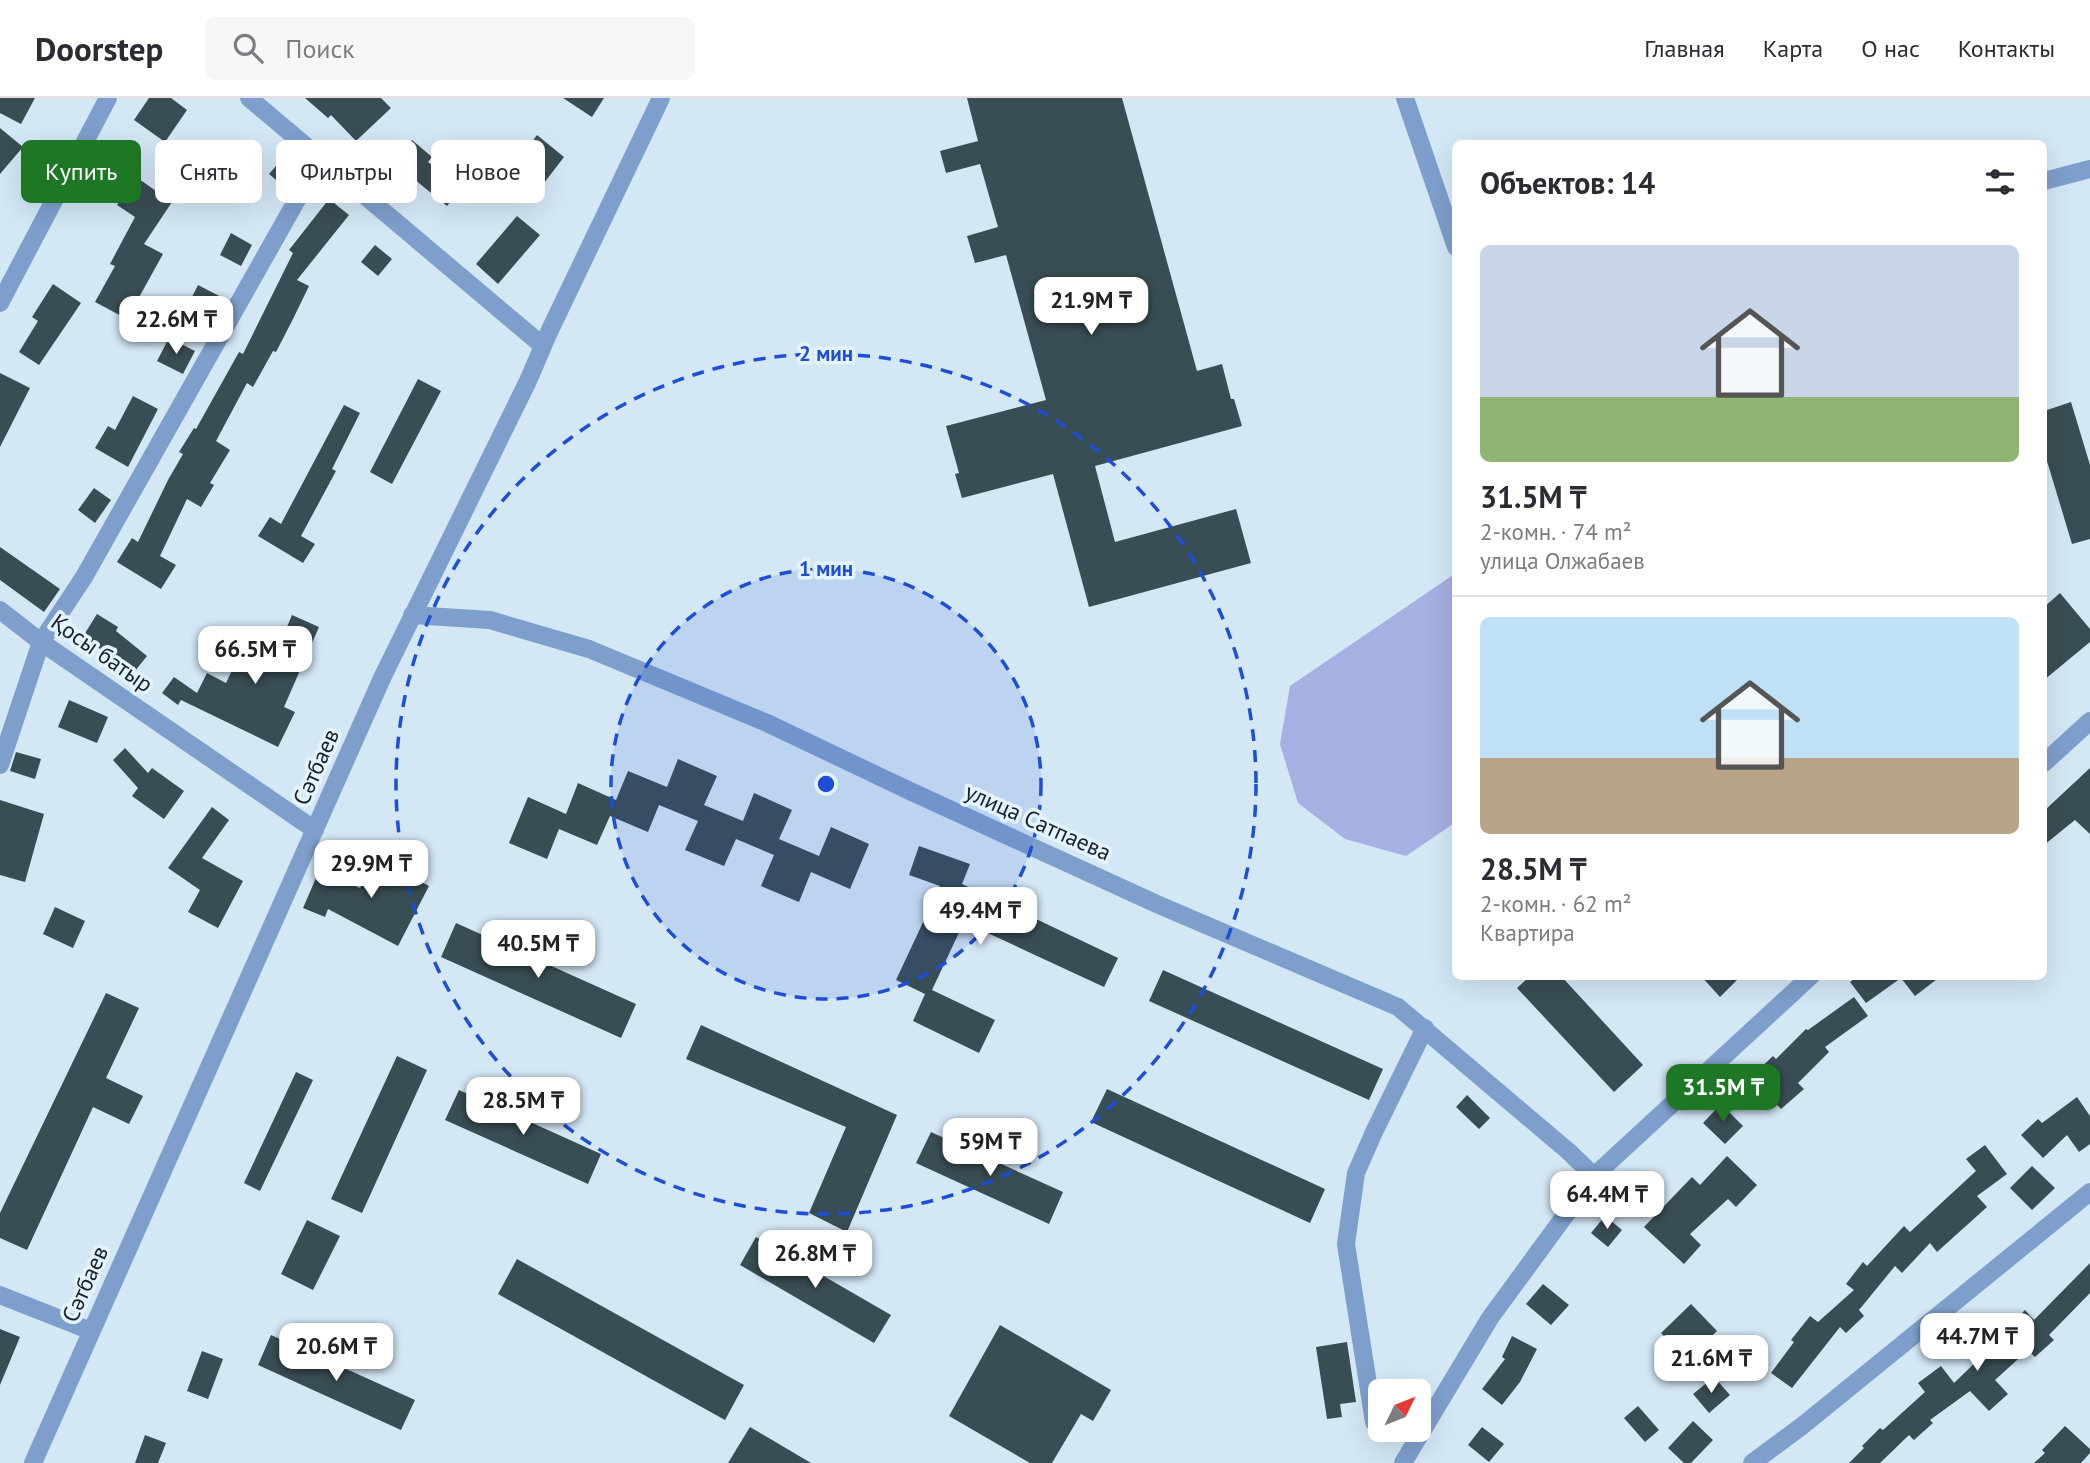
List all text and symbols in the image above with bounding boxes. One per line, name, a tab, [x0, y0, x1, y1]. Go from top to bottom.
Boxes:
search box	[205, 17, 695, 80]
text: Doorstep	[35, 27, 163, 70]
icon: search	[229, 29, 267, 67]
text: Поиск	[285, 32, 355, 65]
text: Главная	[1644, 33, 1725, 64]
text: Карта	[1763, 33, 1823, 64]
text: О нас	[1861, 33, 1920, 64]
text: Контакты	[1958, 33, 2055, 64]
chip: Купить	[21, 140, 141, 203]
chip: Снять	[155, 140, 262, 203]
chip: Фильтры	[276, 140, 417, 203]
chip: Новое	[431, 140, 545, 203]
text: Объектов: 14	[1480, 163, 1655, 202]
icon: filters	[1981, 163, 2019, 201]
pin: 21.9M ₸	[1026, 278, 1156, 337]
text: 21.9M ₸	[1050, 285, 1132, 314]
icon: home	[1687, 290, 1813, 416]
pin: 22.6M ₸	[111, 296, 241, 356]
text: 22.6M ₸	[135, 304, 217, 333]
text: 2 мин	[799, 340, 853, 367]
text: 31.5M ₸	[1480, 477, 1586, 516]
text: 2-комн. · 74 m²	[1480, 517, 1632, 546]
text: улица Олжабаев	[1480, 546, 1645, 575]
text: 1 мин	[799, 555, 853, 582]
street label: Қосы батыр	[46, 607, 159, 698]
pin: 66.5M ₸	[190, 626, 320, 686]
text: 66.5M ₸	[214, 634, 296, 663]
icon: home	[1687, 662, 1813, 788]
street label: Сәтбаев	[286, 724, 345, 809]
centre of rings	[814, 772, 838, 796]
street label: улица Сатпаева	[961, 776, 1116, 867]
pin: 29.9M ₸	[306, 840, 436, 900]
text: 29.9M ₸	[330, 848, 412, 877]
text: 28.5M ₸	[1480, 849, 1586, 888]
pin: 49.4M ₸	[915, 888, 1045, 947]
text: 2-комн. · 62 m²	[1480, 889, 1632, 918]
text: 49.4M ₸	[939, 895, 1021, 924]
text: Квартира	[1480, 918, 1575, 947]
pin: 40.5M ₸	[473, 920, 603, 980]
text: 40.5M ₸	[497, 928, 579, 957]
pin: 31.5M ₸	[1658, 1065, 1788, 1124]
text: 31.5M ₸	[1682, 1072, 1764, 1101]
pin: 28.5M ₸	[458, 1077, 588, 1137]
text: 28.5M ₸	[482, 1085, 564, 1114]
pin: 59M ₸	[941, 1118, 1039, 1178]
text: 59M ₸	[959, 1126, 1021, 1155]
pin: 64.4M ₸	[1542, 1172, 1672, 1231]
text: 64.4M ₸	[1566, 1179, 1648, 1208]
pin: 26.8M ₸	[750, 1230, 880, 1290]
text: 26.8M ₸	[774, 1238, 856, 1267]
street label: Сәтбаев	[55, 1241, 114, 1326]
pin: 44.7M ₸	[1912, 1314, 2042, 1373]
text: 44.7M ₸	[1936, 1321, 2018, 1350]
pin: 20.6M ₸	[271, 1324, 401, 1383]
text: 20.6M ₸	[295, 1331, 377, 1360]
pin: 21.6M ₸	[1646, 1336, 1776, 1395]
text: 21.6M ₸	[1670, 1343, 1752, 1372]
north arrow	[1368, 1379, 1432, 1442]
map controls	[1368, 1379, 1431, 1442]

